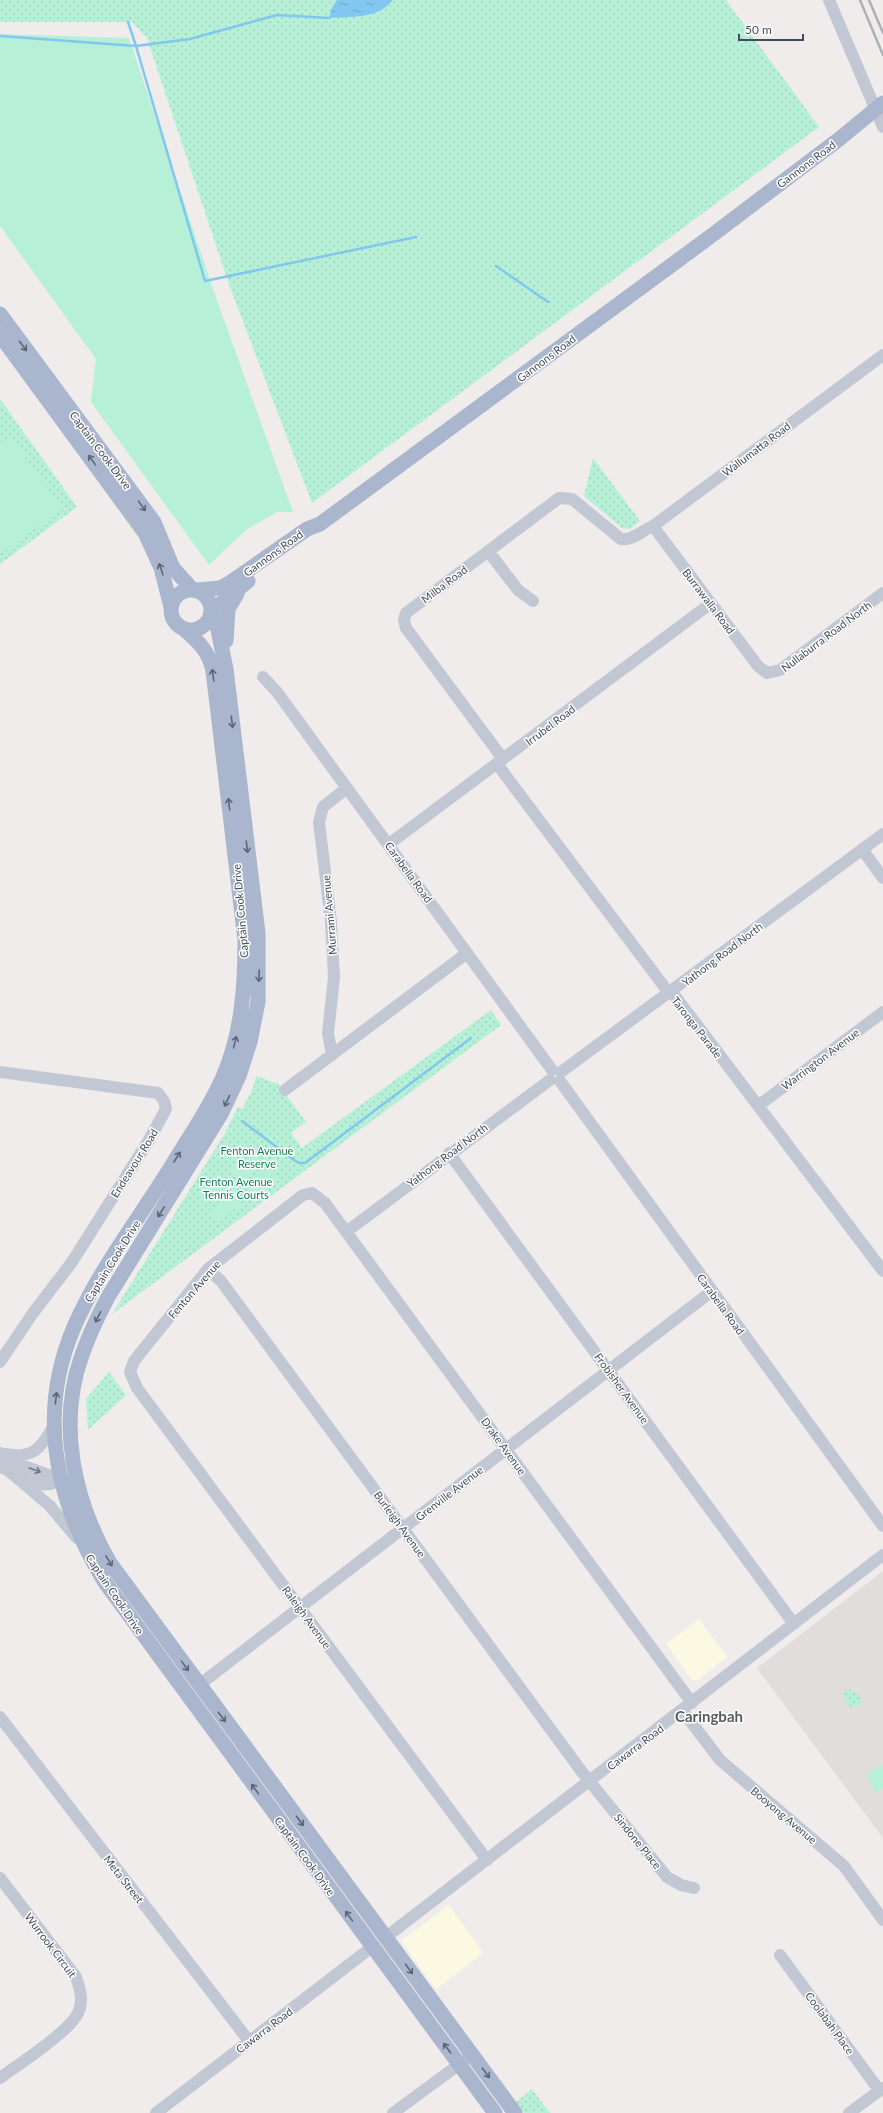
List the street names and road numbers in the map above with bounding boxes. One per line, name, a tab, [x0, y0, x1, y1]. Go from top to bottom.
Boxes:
street label: Gannons Road	[774, 138, 838, 190]
street label: Gannons Road	[514, 332, 578, 384]
street label: Captain Cook Drive	[67, 408, 135, 492]
street label: Wallumatta Road	[719, 419, 793, 479]
street label: Gannons Road	[241, 527, 305, 579]
street label: Milba Road	[418, 562, 470, 606]
street label: Burrawalla Road	[680, 566, 738, 636]
street label: Nullaburra Road North	[778, 598, 874, 674]
street label: Irrubel Road	[523, 702, 577, 748]
street label: Carabella Road	[383, 839, 435, 905]
street label: Captain Cook Drive	[229, 863, 251, 959]
street label: Murrami Avenue	[319, 874, 339, 956]
street label: Yathong Road North	[679, 919, 765, 989]
street label: Taronga Parade	[669, 994, 725, 1060]
street label: Warrington Avenue	[779, 1025, 862, 1092]
street label: Yathong Road North	[404, 1120, 490, 1190]
street label: Endeavour Road	[108, 1126, 160, 1200]
street label: Captain Cook Drive	[82, 1217, 143, 1304]
street label: Fenton Avenue	[165, 1257, 223, 1321]
street label: Carabella Road	[695, 1271, 747, 1337]
street label: Frobisher Avenue	[592, 1350, 652, 1426]
street label: Drake Avenue	[479, 1415, 529, 1477]
street label: Grenville Avenue	[413, 1463, 485, 1523]
street label: Burleigh Avenue	[372, 1488, 429, 1560]
street label: Captain Cook Drive	[83, 1551, 147, 1637]
street label: Raleigh Avenue	[280, 1583, 334, 1651]
street label: Cawarra Road	[604, 1722, 666, 1772]
street label: Booyong Avenue	[748, 1784, 820, 1846]
street label: Sindone Place	[612, 1811, 664, 1871]
street label: Captain Cook Drive	[272, 1814, 338, 1898]
street label: Meta Street	[101, 1853, 147, 1906]
street label: Wurrook Circuit	[22, 1910, 80, 1980]
street label: Coolabah Place	[803, 1989, 857, 2057]
street label: Cawarra Road	[233, 2005, 295, 2055]

